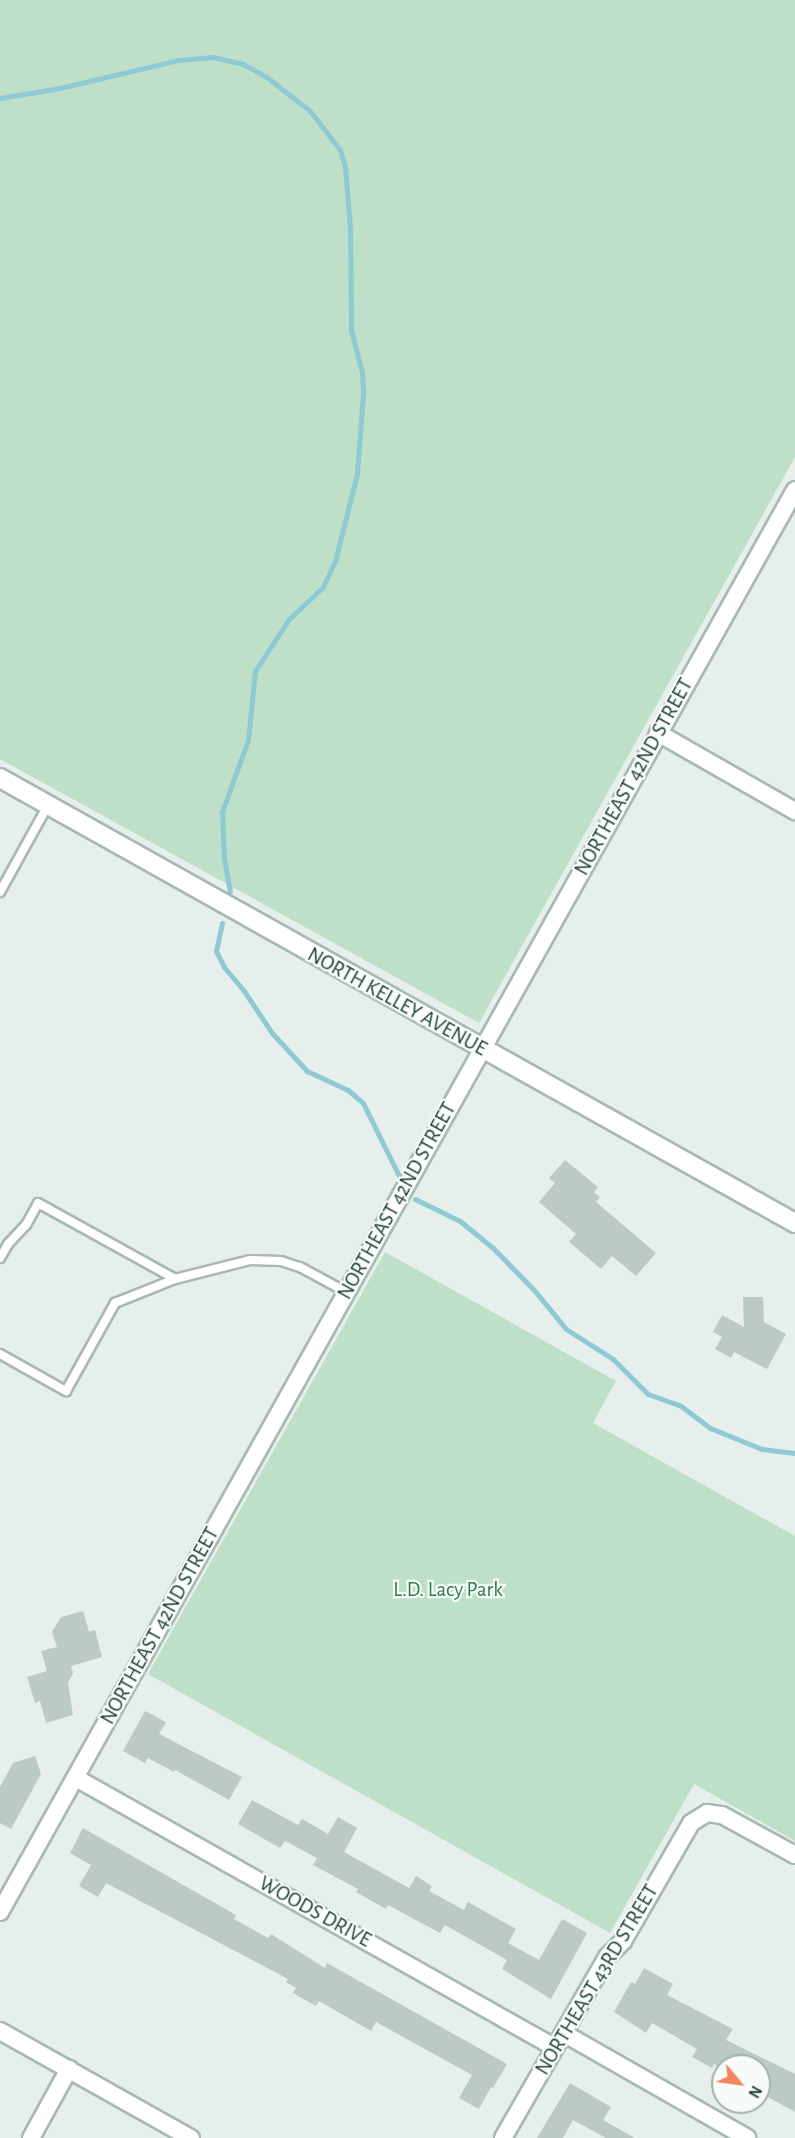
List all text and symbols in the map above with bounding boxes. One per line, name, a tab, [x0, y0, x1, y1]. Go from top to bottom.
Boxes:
street label: NORTHEAST 42ND STREET	[569, 674, 699, 880]
street label: NORTH KELLEY AVENUE	[303, 942, 491, 1062]
street label: NORTHEAST 42ND STREET	[332, 1098, 462, 1304]
street label: NORTHEAST 42ND STREET	[95, 1523, 225, 1729]
park label: L.D. Lacy Park	[393, 1577, 503, 1603]
street label: WOODS DRIVE	[254, 1871, 376, 1953]
street label: NORTHEAST 43RD STREET	[530, 1880, 664, 2080]
north arrow	[711, 2054, 771, 2114]
text: N	[745, 2083, 765, 2101]

